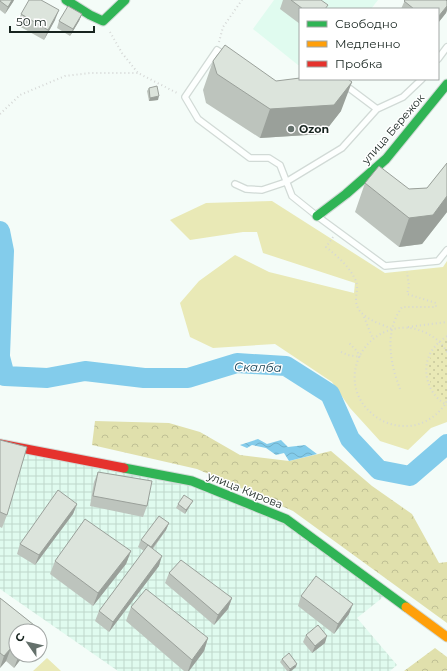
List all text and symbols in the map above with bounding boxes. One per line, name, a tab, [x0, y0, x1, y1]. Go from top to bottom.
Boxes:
scale bar	[10, 8, 94, 34]
legend	[299, 8, 439, 80]
text: 50 m	[16, 14, 47, 29]
text: Свободно	[335, 16, 398, 31]
text: Медленно	[335, 36, 401, 51]
text: Пробка	[335, 56, 383, 71]
street label: улица Бережок	[358, 91, 428, 168]
place label: Ozon	[299, 122, 329, 136]
marker: Ozon	[286, 124, 296, 134]
water label: Скалба	[234, 359, 282, 375]
street label: улица Кирова	[204, 468, 285, 511]
north arrow	[8, 623, 48, 663]
text: С	[12, 630, 28, 645]

